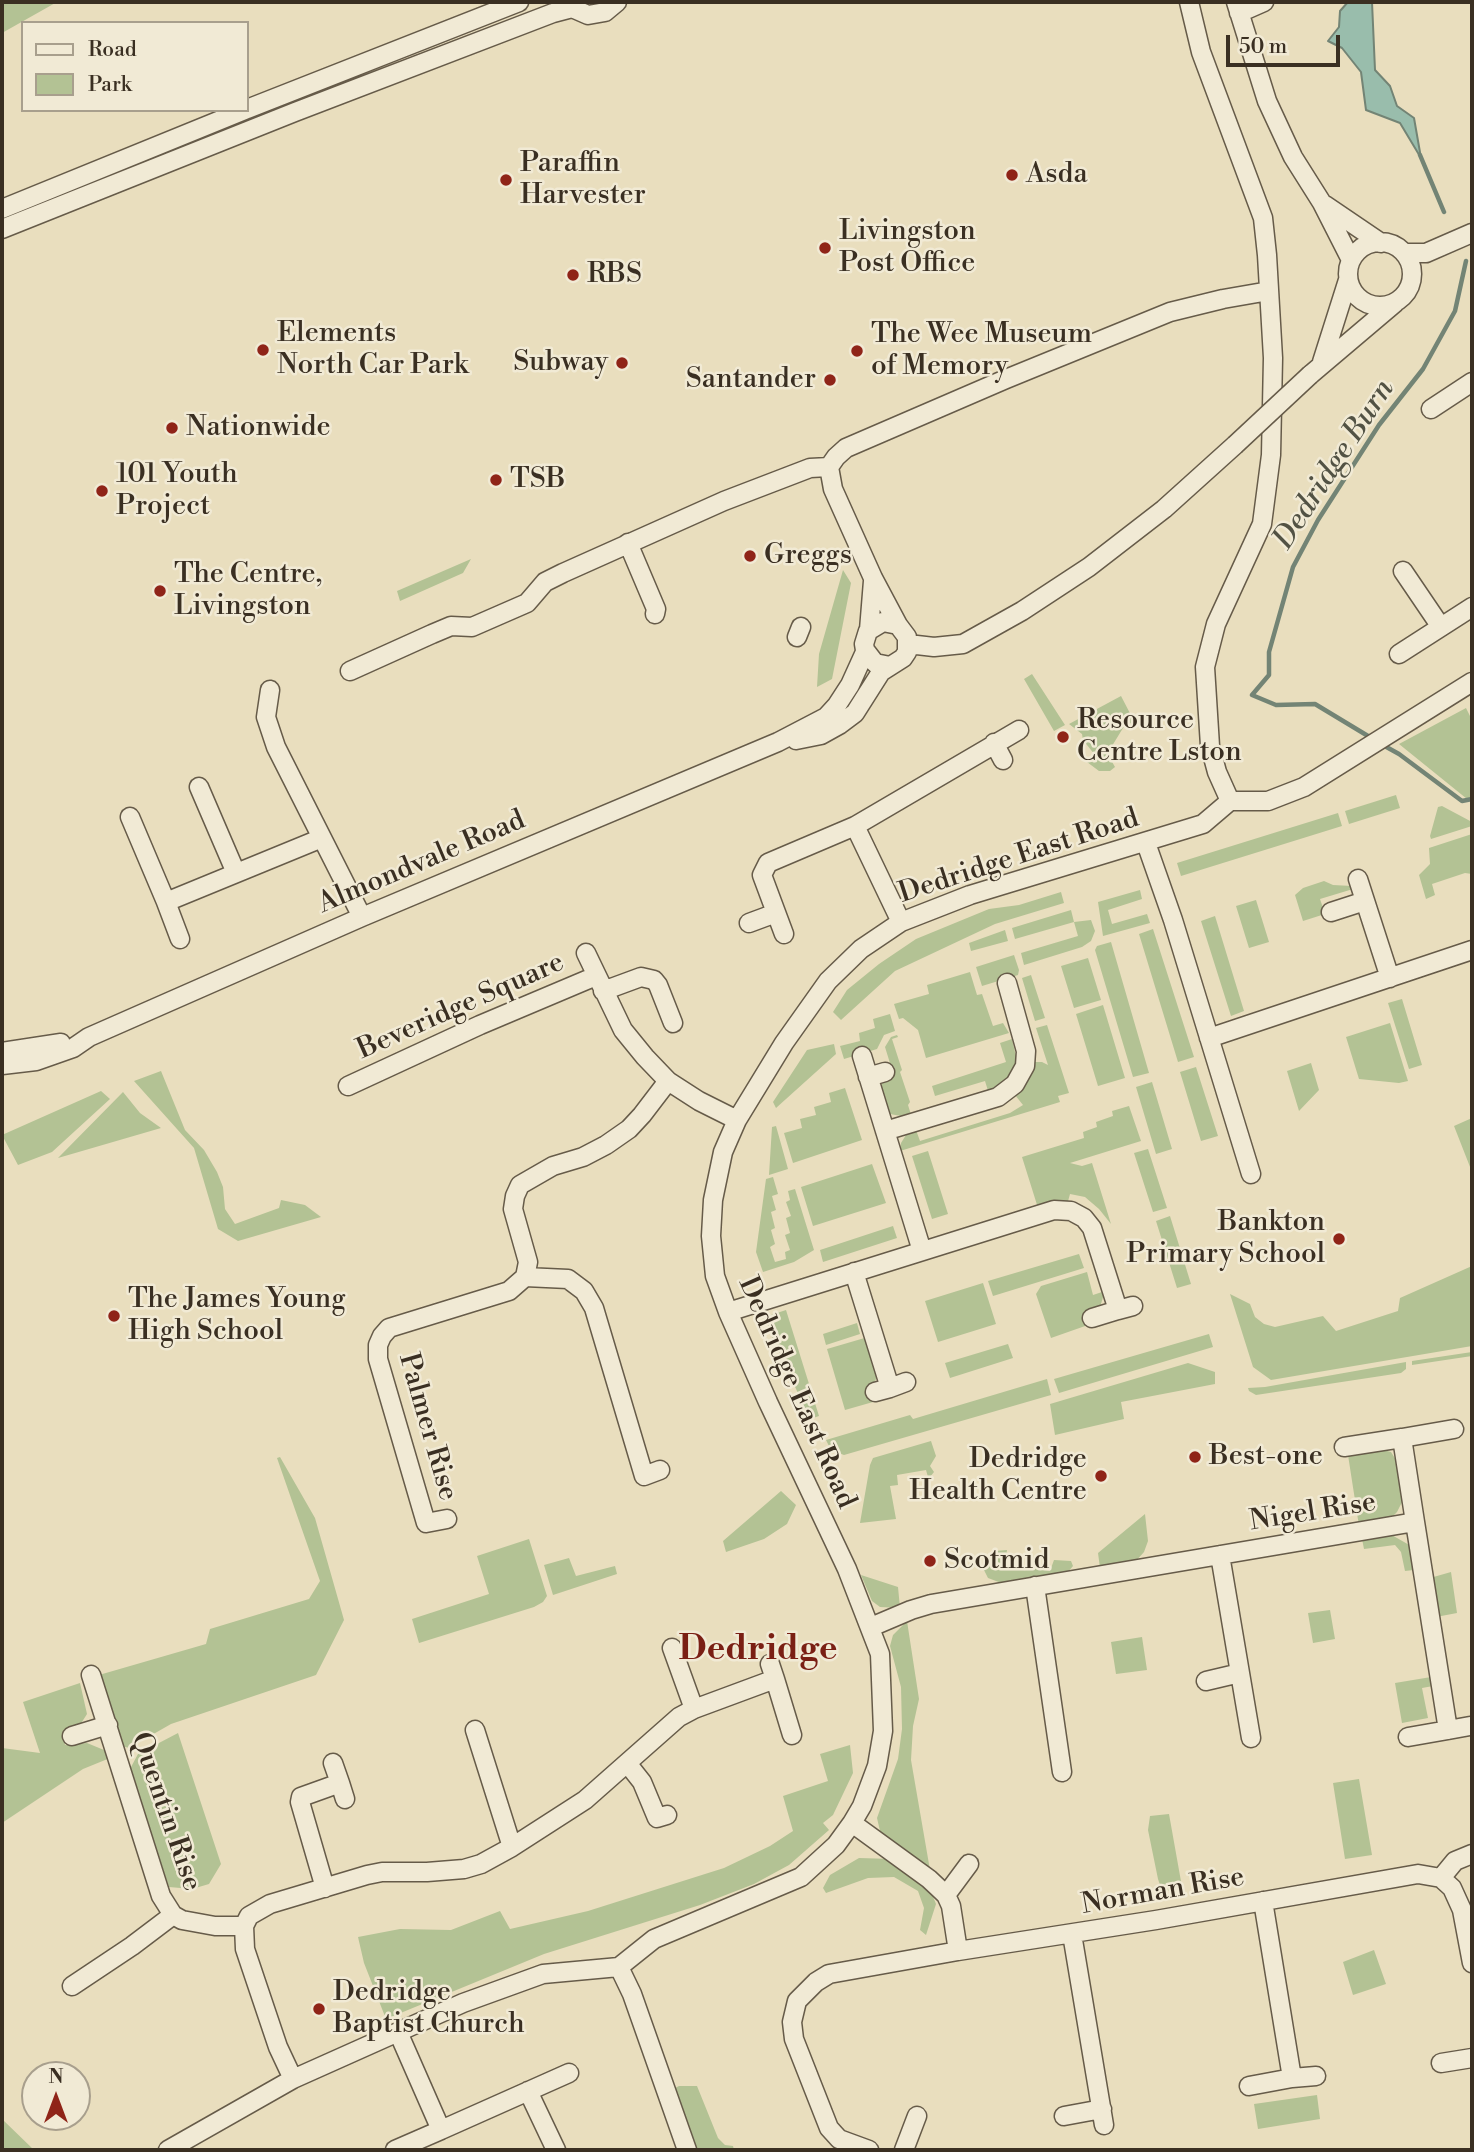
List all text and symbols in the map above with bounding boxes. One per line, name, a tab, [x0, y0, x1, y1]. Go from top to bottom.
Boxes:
legend	[21, 21, 248, 112]
scale bar	[1229, 21, 1343, 65]
text: 50 m	[1239, 34, 1287, 60]
text: Road	[88, 37, 137, 63]
text: Park	[88, 72, 132, 98]
place label: Paraffin Harvester	[520, 147, 646, 213]
place label: Asda	[1026, 158, 1088, 192]
marker: Asda	[1004, 167, 1020, 183]
marker: Paraffin Harvester	[498, 172, 514, 188]
place label: Livingston Post Office	[839, 215, 976, 281]
marker: Livingston Post Office	[817, 240, 833, 256]
place label: RBS	[587, 258, 642, 292]
marker: RBS	[565, 267, 581, 283]
place label: Elements North Car Park	[277, 317, 468, 383]
place label: The Wee Museum of Memory	[871, 318, 1092, 384]
marker: Elements North Car Park	[255, 342, 271, 358]
marker: The Wee Museum of Memory	[849, 343, 865, 359]
place label: Subway	[513, 346, 608, 380]
marker: Subway	[614, 355, 630, 371]
place label: Santander	[686, 363, 816, 397]
marker: Santander	[822, 372, 838, 388]
water label: Dedridge Burn	[1267, 373, 1403, 557]
place label: Nationwide	[186, 411, 331, 445]
marker: Nationwide	[164, 420, 180, 436]
place label: 101 Youth Project	[116, 458, 238, 524]
place label: TSB	[510, 463, 565, 497]
marker: TSB	[488, 472, 504, 488]
marker: 101 Youth Project	[94, 483, 110, 499]
place label: Greggs	[764, 539, 852, 573]
marker: Greggs	[742, 548, 758, 564]
place label: The Centre, Livingston	[174, 558, 322, 624]
marker: The Centre, Livingston	[152, 583, 168, 599]
place label: Resource Centre Lston	[1077, 704, 1242, 770]
marker: Resource Centre Lston	[1055, 729, 1071, 745]
street label: Dedridge East Road	[895, 802, 1143, 912]
street label: Almondvale Road	[313, 804, 531, 922]
street label: Beveridge Square	[352, 946, 570, 1068]
place label: Bankton Primary School	[1126, 1206, 1325, 1272]
marker: Bankton Primary School	[1331, 1231, 1347, 1247]
street label: Dedridge East Road	[730, 1272, 862, 1514]
place label: The James Young High School	[128, 1283, 346, 1349]
marker: The James Young High School	[106, 1308, 122, 1324]
street label: Palmer Rise	[390, 1349, 464, 1505]
place label: Best-one	[1209, 1440, 1323, 1474]
place label: Dedridge Health Centre	[909, 1443, 1087, 1509]
marker: Best-one	[1187, 1449, 1203, 1465]
marker: Dedridge Health Centre	[1093, 1468, 1109, 1484]
street label: Nigel Rise	[1247, 1486, 1379, 1540]
place label: Scotmid	[944, 1544, 1049, 1578]
marker: Scotmid	[922, 1553, 938, 1569]
district label: Dedridge	[679, 1630, 837, 1672]
street label: Quentin Rise	[122, 1728, 208, 1896]
street label: Norman Rise	[1079, 1861, 1247, 1923]
place label: Dedridge Baptist Church	[333, 1976, 525, 2042]
marker: Dedridge Baptist Church	[311, 2001, 327, 2017]
north arrow	[21, 2061, 91, 2131]
text: N	[48, 2065, 64, 2089]

